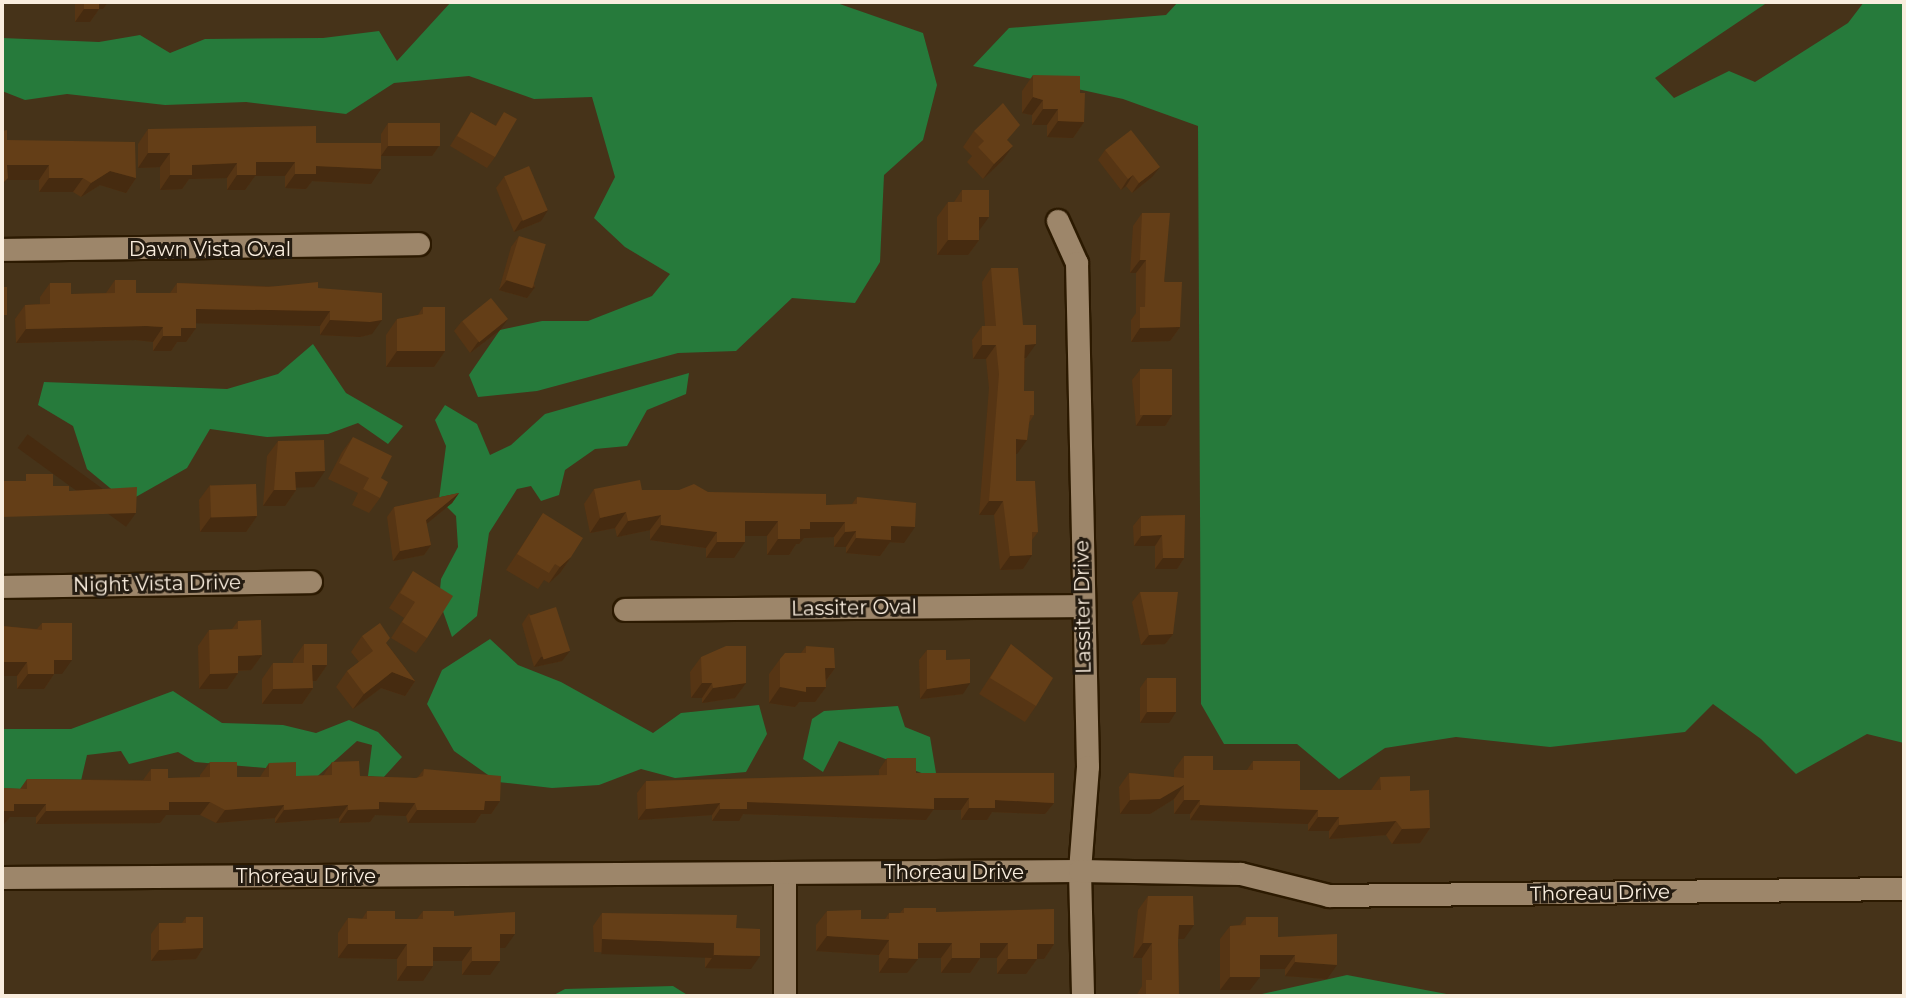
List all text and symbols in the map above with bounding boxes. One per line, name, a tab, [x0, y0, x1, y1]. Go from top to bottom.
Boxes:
street label: Dawn Vista Oval	[129, 237, 291, 261]
street label: Lassiter Drive	[1070, 540, 1096, 674]
street label: Night Vista Drive	[73, 571, 241, 597]
street label: Lassiter Oval	[791, 595, 917, 621]
street label: Thoreau Drive	[884, 860, 1024, 884]
street label: Thoreau Drive	[236, 864, 376, 888]
street label: Thoreau Drive	[1530, 880, 1670, 906]

